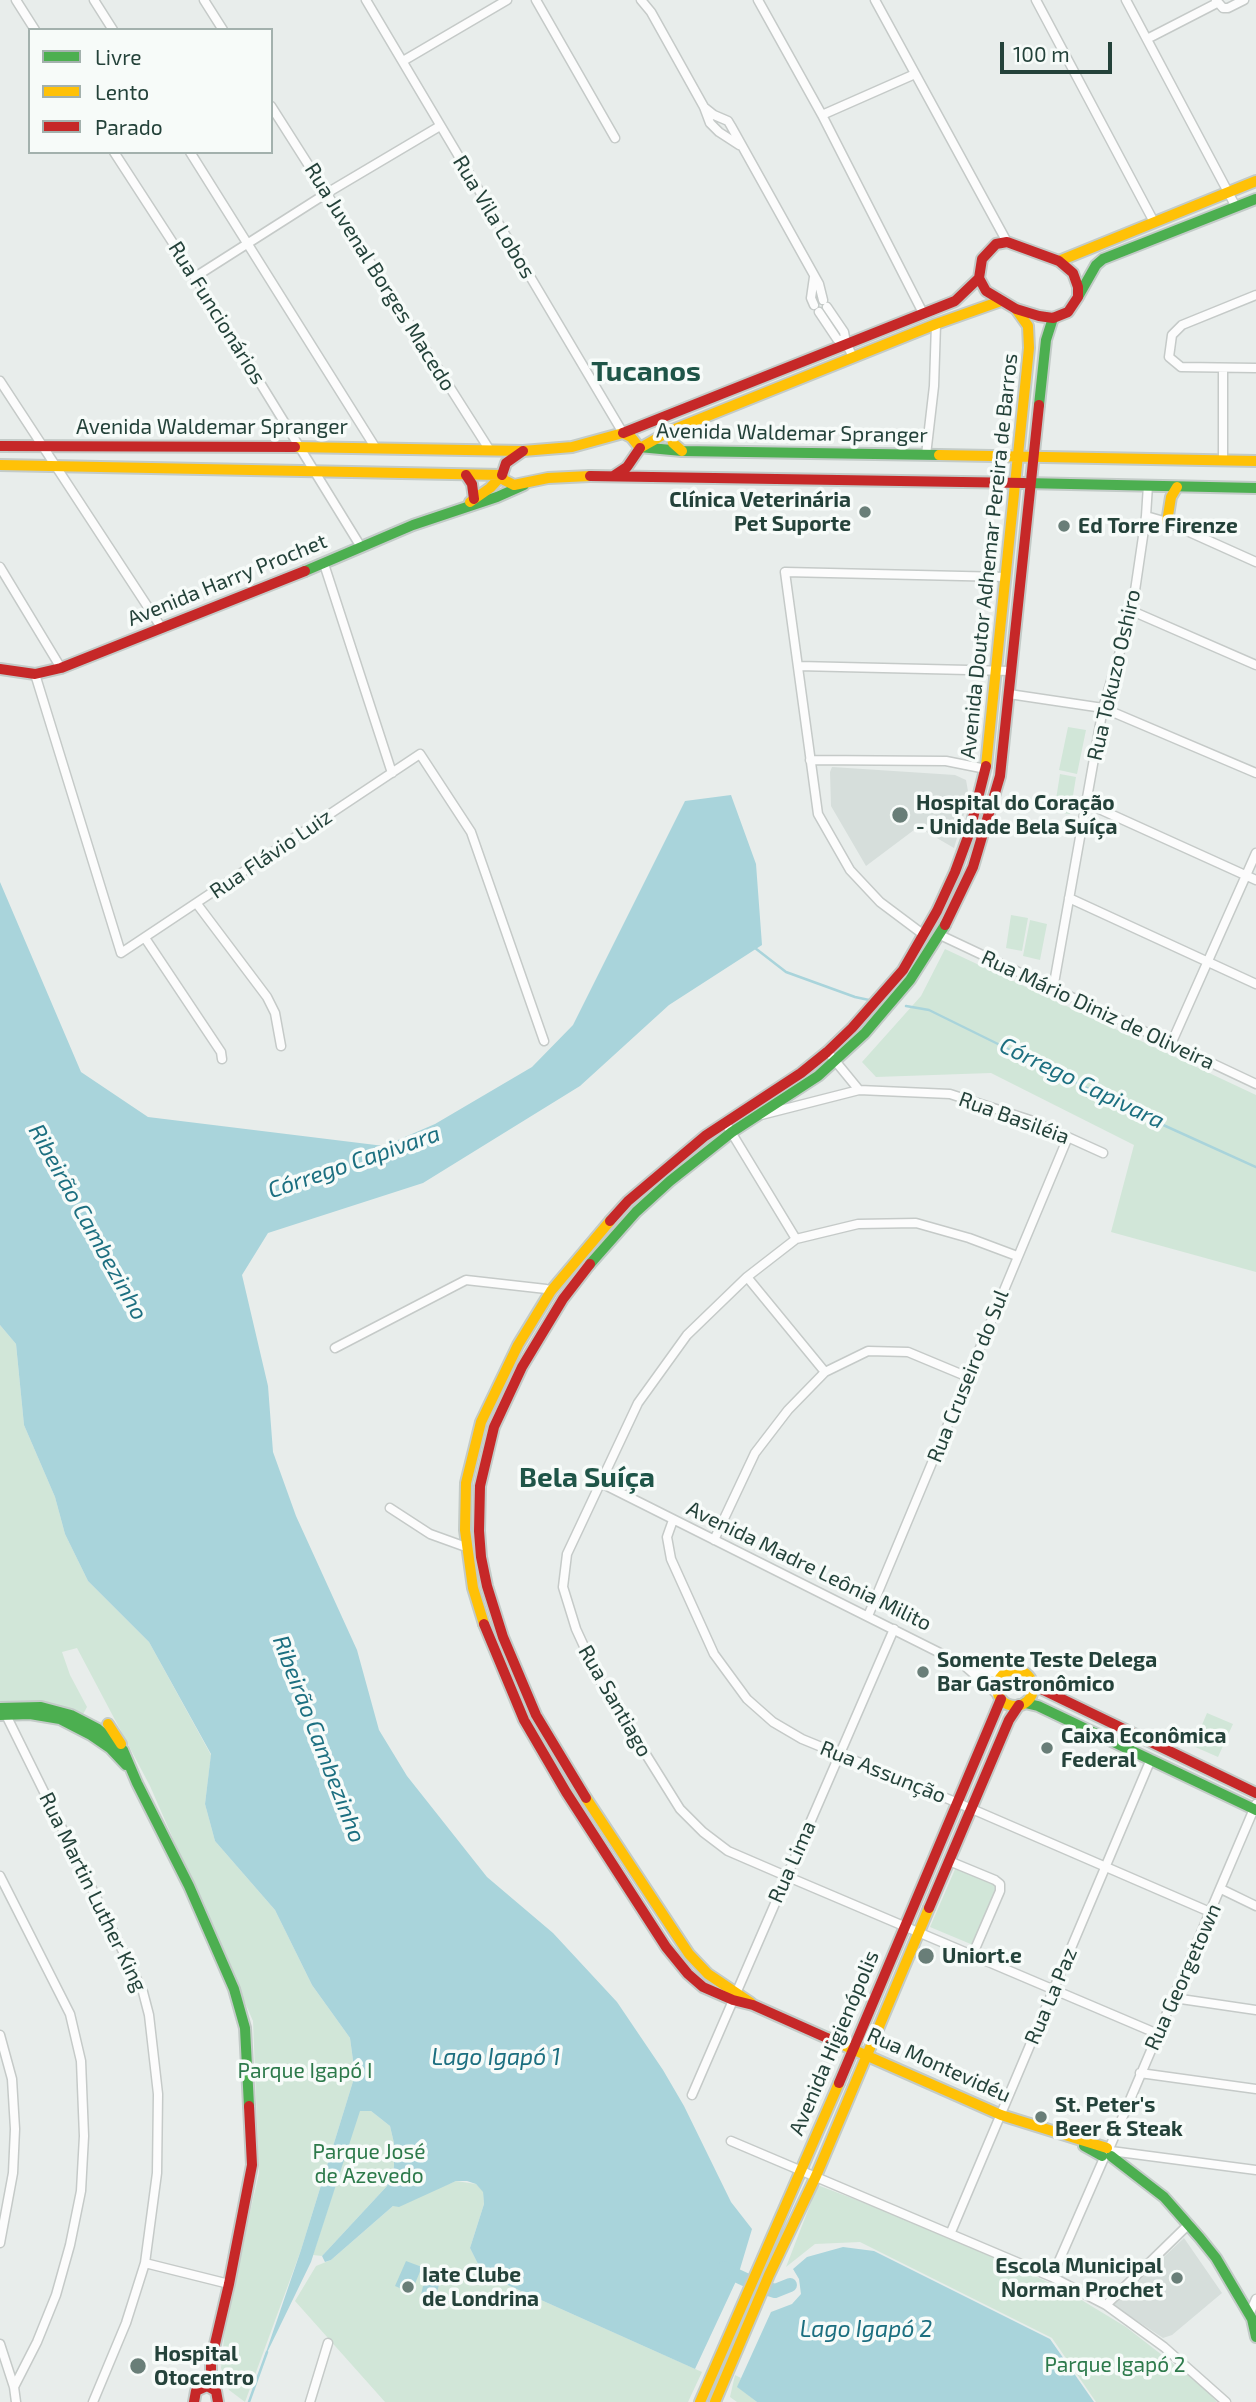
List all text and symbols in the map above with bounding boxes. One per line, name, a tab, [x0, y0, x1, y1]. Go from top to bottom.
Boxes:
legend	[28, 28, 273, 154]
scale bar	[1004, 28, 1116, 72]
text: 100 m	[1013, 41, 1070, 66]
text: Livre	[95, 44, 142, 69]
text: Lento	[95, 79, 149, 104]
text: Parado	[95, 114, 163, 139]
street label: Rua Vila Lobos	[447, 151, 541, 283]
street label: Rua Juvenal Borges Macedo	[299, 158, 461, 396]
street label: Rua Funcionários	[163, 237, 271, 389]
street label: Avenida Doutor Adhemar Pereira de Barros	[955, 352, 1023, 760]
district label: Tucanos	[591, 355, 701, 389]
street label: Avenida Waldemar Spranger	[76, 414, 348, 440]
street label: Avenida Waldemar Spranger	[656, 418, 928, 448]
place label: Clínica Veterinária Pet Suporte	[669, 487, 851, 537]
marker: Clínica Veterinária Pet Suporte	[857, 504, 873, 520]
place label: Ed Torre Firenze	[1078, 513, 1238, 539]
marker: Ed Torre Firenze	[1056, 518, 1072, 534]
street label: Avenida Harry Prochet	[124, 528, 330, 632]
street label: Rua Tokuzo Oshiro	[1082, 587, 1146, 763]
place label: Hospital do Coração - Unidade Bela Suíça	[916, 790, 1117, 840]
street label: Rua Flávio Luiz	[205, 804, 337, 904]
marker: Hospital do Coração - Unidade Bela Suíça	[890, 805, 910, 825]
street label: Rua Mário Diniz de Oliveira	[977, 945, 1219, 1075]
water label: Córrego Capivara	[995, 1031, 1169, 1135]
street label: Rua Basiléia	[955, 1086, 1073, 1150]
water label: Ribeirão Cambezinho	[23, 1119, 153, 1325]
water label: Córrego Capivara	[264, 1120, 444, 1204]
street label: Rua Cruseiro do Sul	[922, 1286, 1014, 1466]
district label: Bela Suíça	[519, 1461, 655, 1495]
street label: Avenida Madre Leônia Milito	[682, 1496, 936, 1636]
water label: Ribeirão Cambezinho	[267, 1631, 371, 1847]
street label: Rua Santiago	[573, 1641, 657, 1761]
place label: Somente Teste Delega Bar Gastronômico	[937, 1647, 1157, 1697]
marker: Somente Teste Delega Bar Gastronômico	[915, 1664, 931, 1680]
place label: Caixa Econômica Federal	[1061, 1723, 1226, 1773]
street label: Rua Assunção	[816, 1735, 950, 1809]
marker: Caixa Econômica Federal	[1039, 1740, 1055, 1756]
street label: Rua Martin Luther King	[34, 1788, 152, 1996]
street label: Rua Lima	[763, 1817, 821, 1907]
street label: Rua Georgetown	[1139, 1900, 1227, 2054]
place label: Uniort.e	[942, 1943, 1022, 1969]
street label: Rua La Paz	[1019, 1944, 1083, 2048]
marker: Uniort.e	[916, 1946, 936, 1966]
street label: Avenida Higienópolis	[784, 1947, 884, 2139]
street label: Rua Montevidéu	[863, 2022, 1015, 2108]
water label: Lago Igapó 1	[432, 2043, 560, 2071]
park label: Parque Igapó I	[238, 2058, 372, 2084]
place label: St. Peter's Beer & Steak	[1055, 2092, 1183, 2142]
marker: St. Peter's Beer & Steak	[1033, 2109, 1049, 2125]
park label: Parque José de Azevedo	[313, 2139, 425, 2189]
place label: Escola Municipal Norman Prochet	[995, 2253, 1163, 2303]
place label: Iate Clube de Londrina	[422, 2262, 539, 2312]
marker: Escola Municipal Norman Prochet	[1169, 2270, 1185, 2286]
marker: Iate Clube de Londrina	[400, 2279, 416, 2295]
water label: Lago Igapó 2	[800, 2315, 932, 2343]
place label: Hospital Otocentro	[154, 2341, 254, 2391]
park label: Parque Igapó 2	[1044, 2352, 1186, 2378]
marker: Hospital Otocentro	[128, 2356, 148, 2376]

